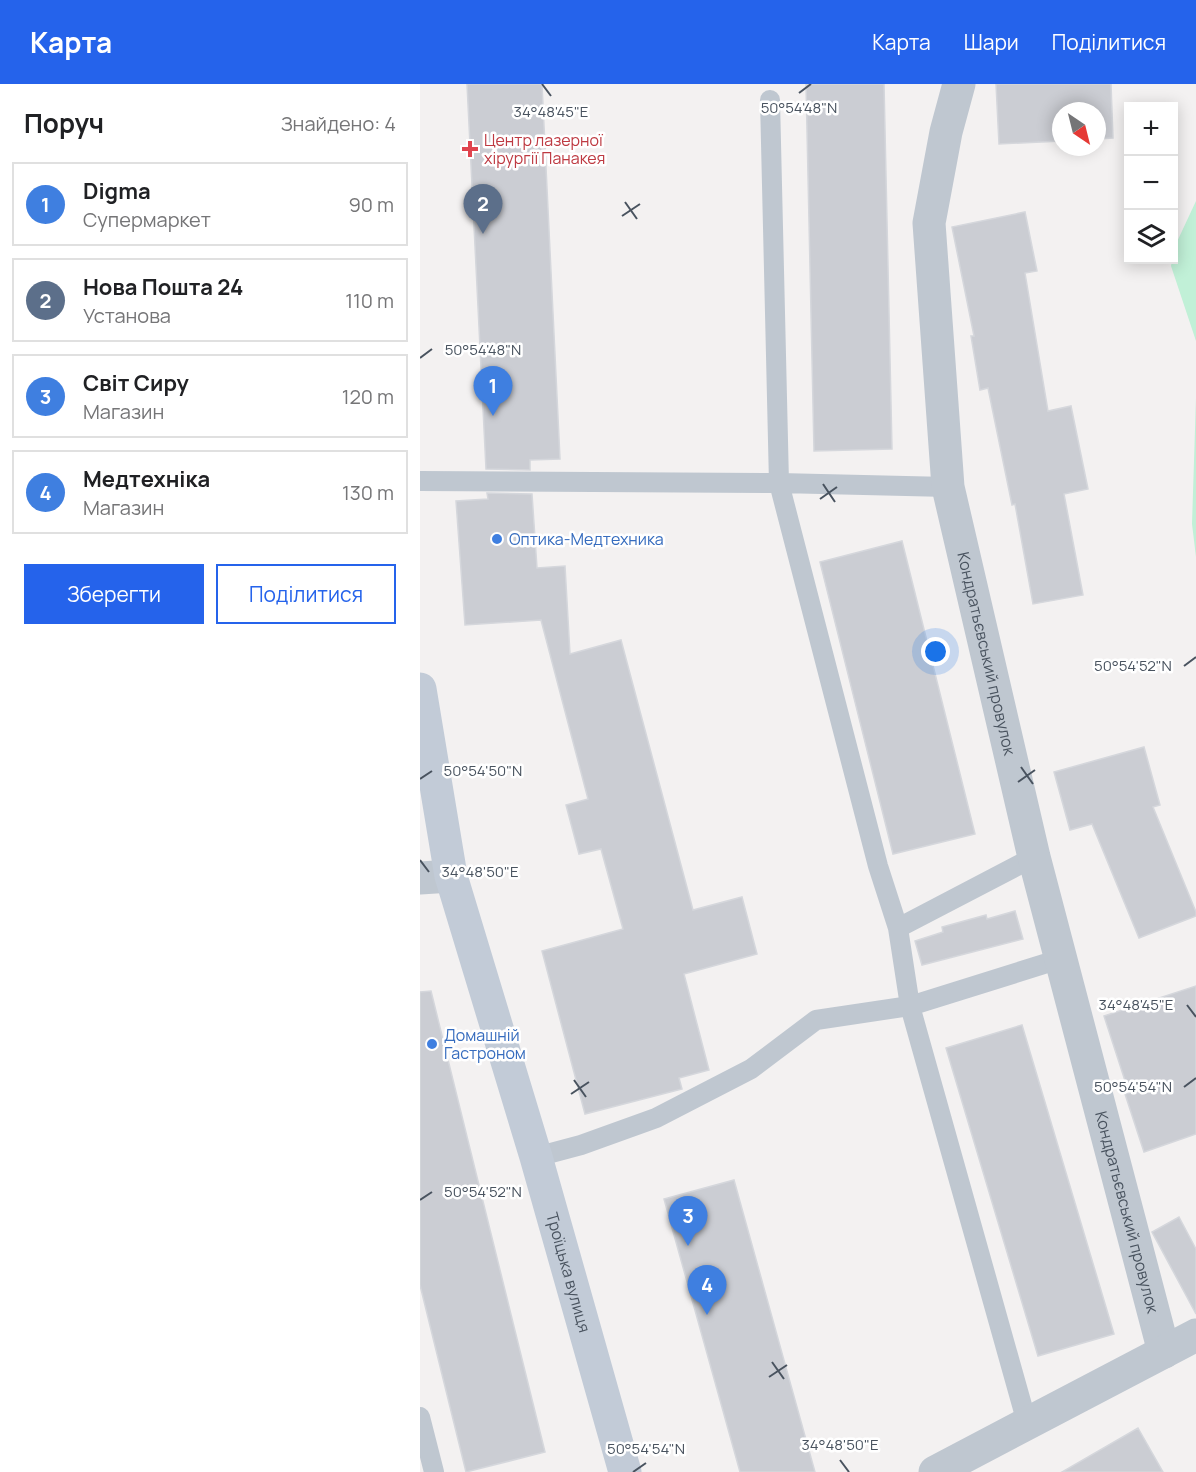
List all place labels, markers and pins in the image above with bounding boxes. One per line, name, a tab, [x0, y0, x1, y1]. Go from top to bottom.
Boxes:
place label: Центр лазерної хірургії Панакея	[484, 129, 605, 169]
marker: Центр лазерної хірургії Панакея	[461, 140, 479, 158]
pin: 2	[464, 184, 502, 234]
pin: 1	[474, 366, 512, 416]
place label: Оптика-Медтехника	[509, 528, 664, 550]
marker: Оптика-Медтехника	[490, 532, 504, 546]
place label: Домашній Гастроном	[444, 1024, 526, 1064]
marker: Домашній Гастроном	[425, 1037, 439, 1051]
pin: 3	[668, 1196, 708, 1246]
pin: 4	[688, 1266, 726, 1315]

